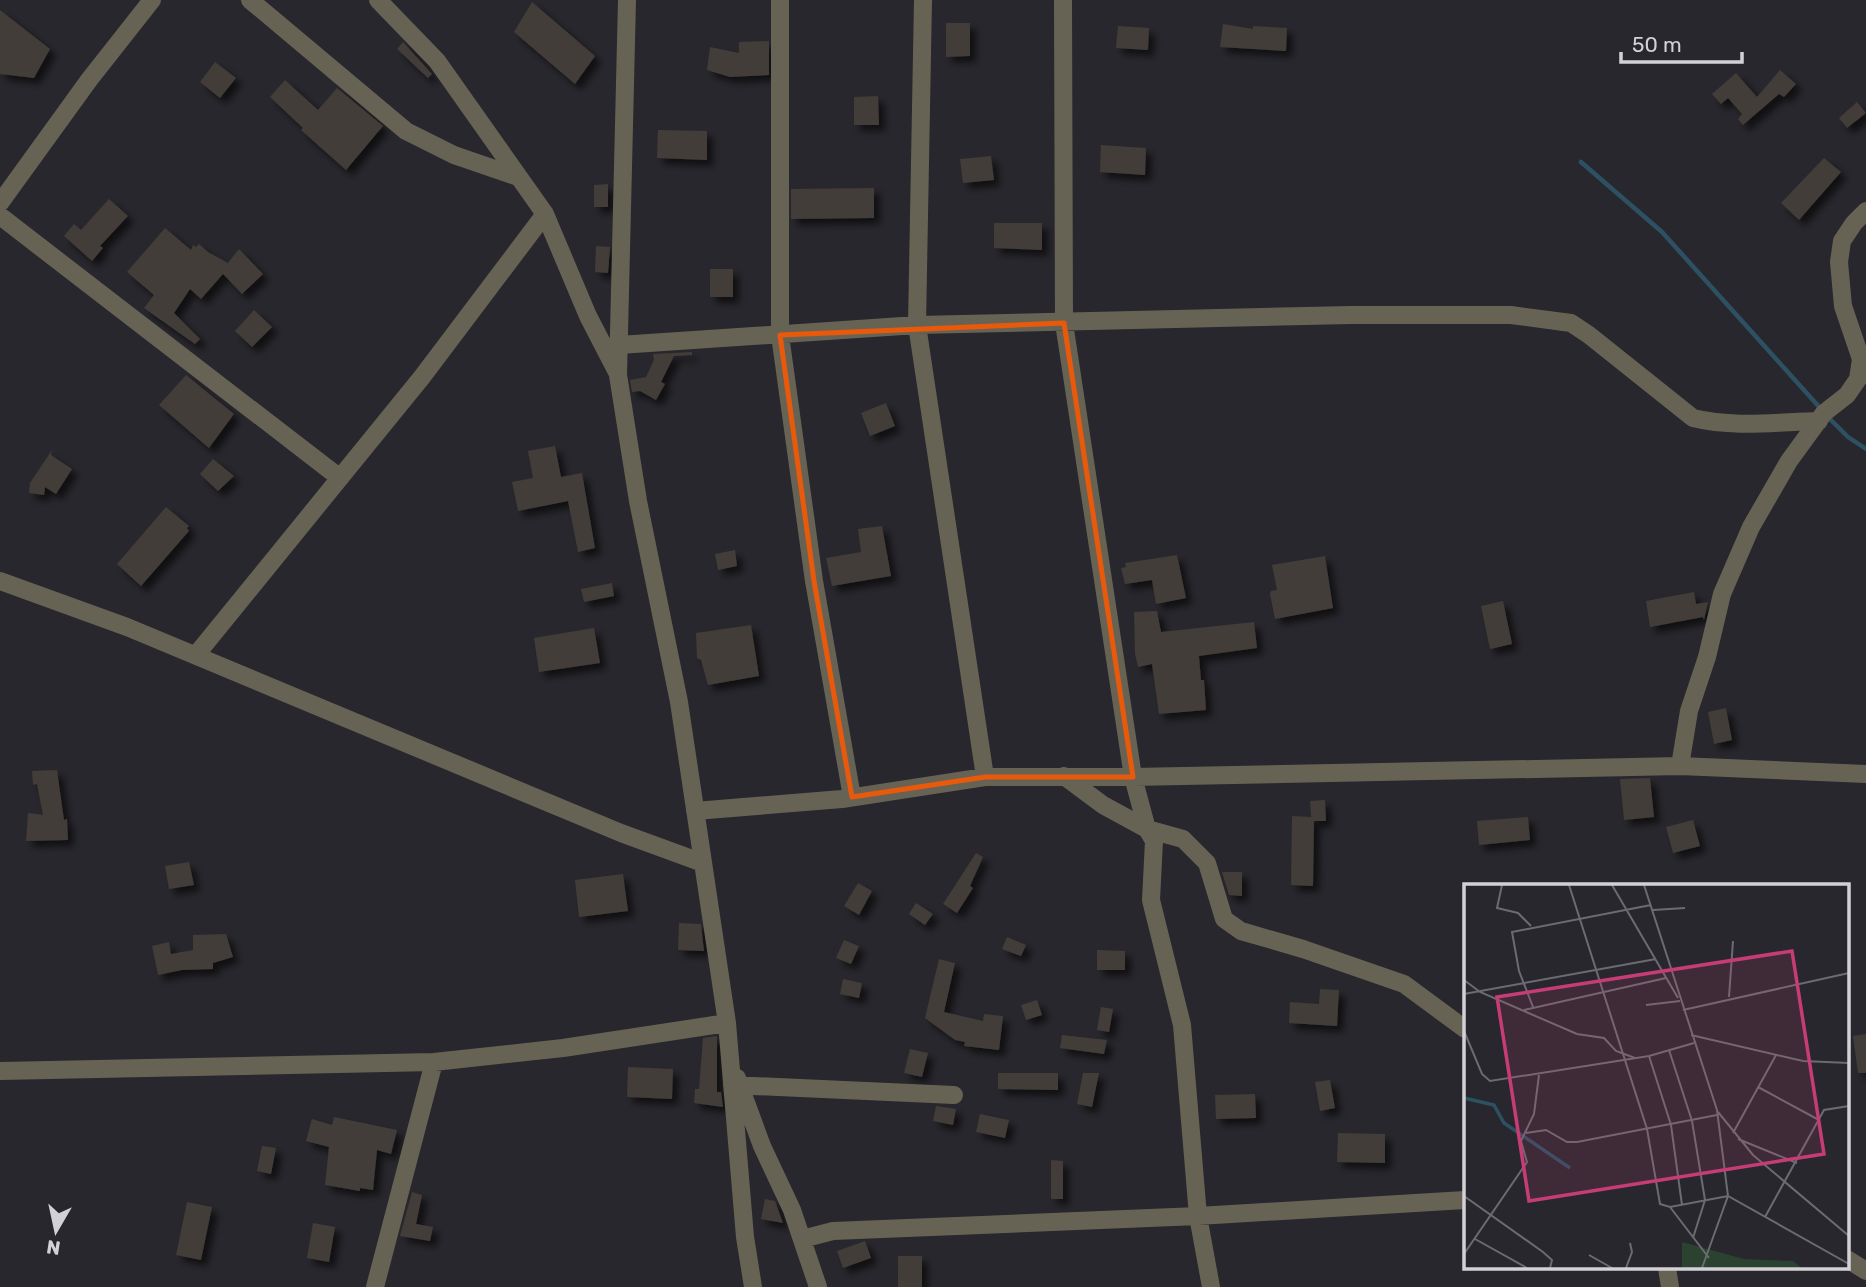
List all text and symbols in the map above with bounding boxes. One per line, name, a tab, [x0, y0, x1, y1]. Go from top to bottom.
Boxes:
scale bar	[1621, 21, 1742, 65]
text: 50 m	[1632, 32, 1682, 57]
inset map	[1464, 884, 1848, 1270]
north arrow	[21, 1196, 91, 1266]
text: N	[45, 1235, 62, 1260]

